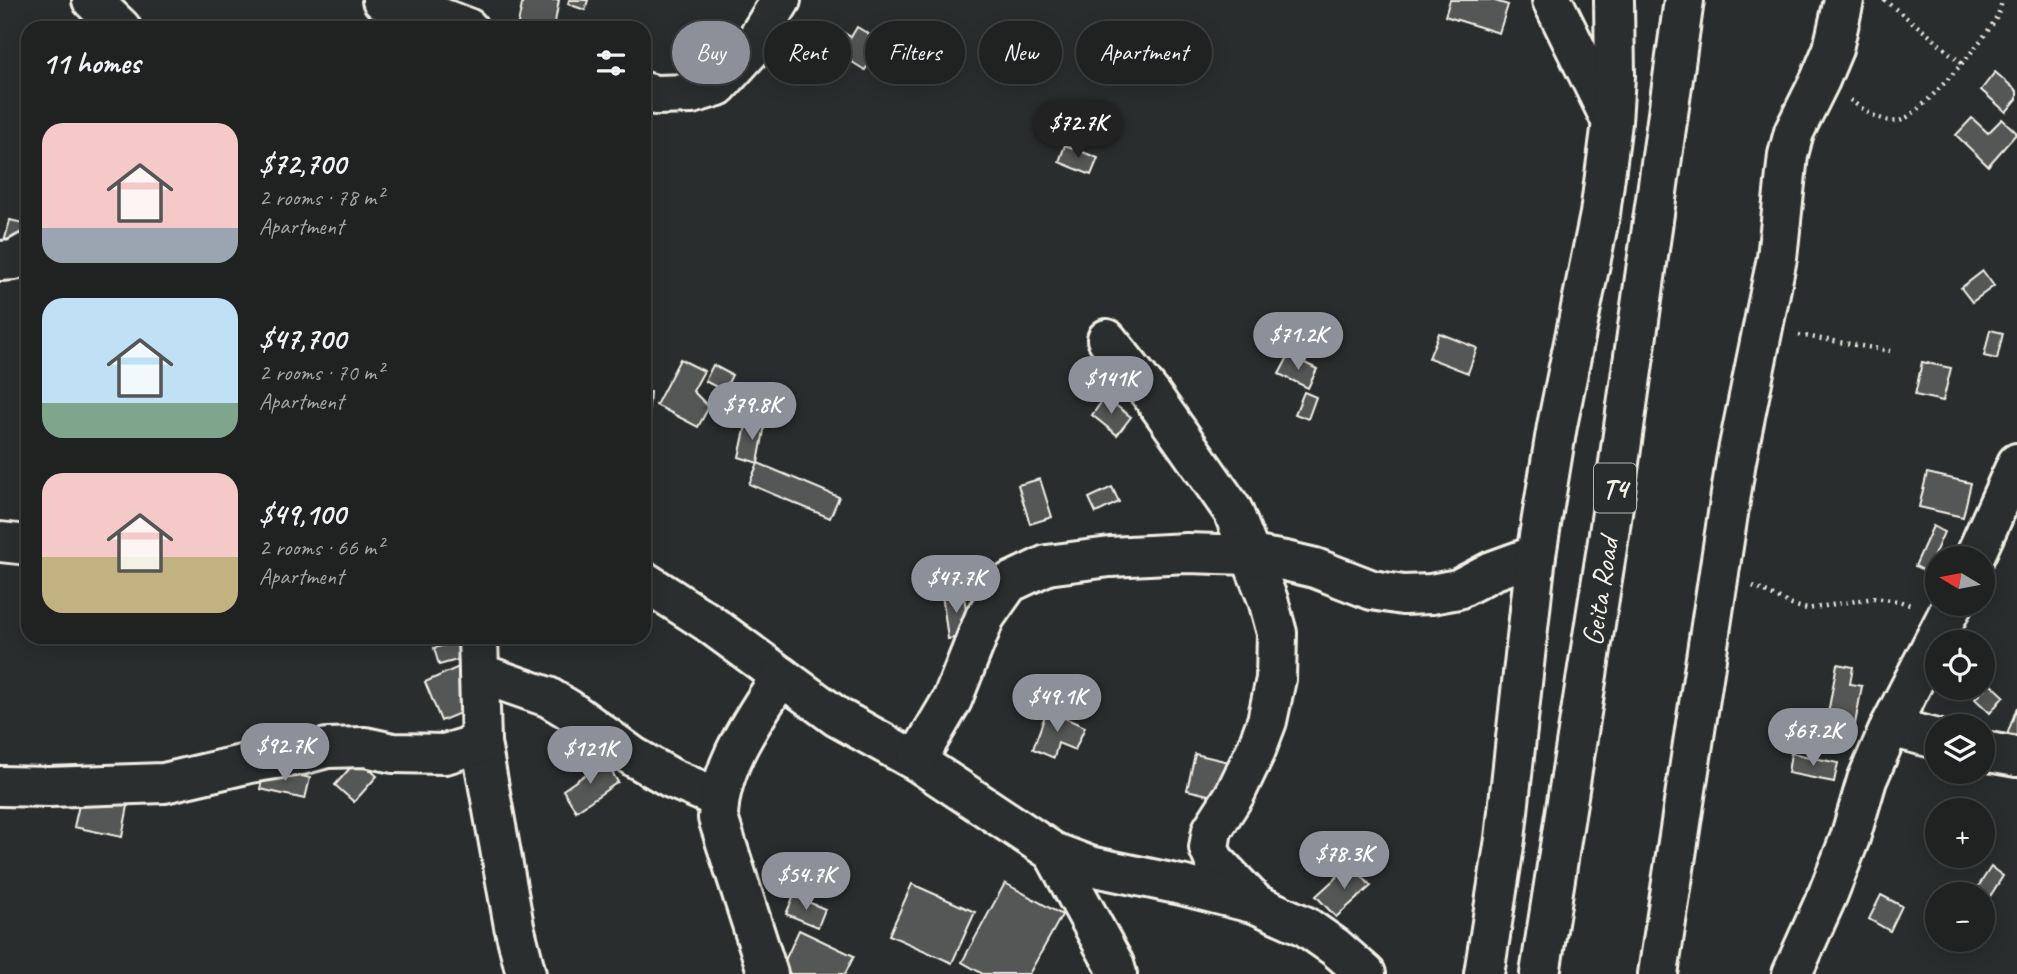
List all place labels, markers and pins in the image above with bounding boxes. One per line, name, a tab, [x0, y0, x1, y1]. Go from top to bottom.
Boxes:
pin: $72.7K	[1021, 100, 1135, 160]
pin: $71.2K	[1241, 312, 1355, 372]
pin: $141K	[1062, 356, 1160, 416]
pin: $79.8K	[695, 382, 809, 442]
pin: $47.7K	[899, 556, 1013, 615]
pin: $49.1K	[1000, 674, 1114, 734]
pin: $67.2K	[1756, 708, 1870, 768]
pin: $92.7K	[228, 724, 342, 783]
pin: $121K	[541, 726, 639, 786]
pin: $78.3K	[1287, 832, 1401, 891]
pin: $54.7K	[749, 852, 863, 912]

